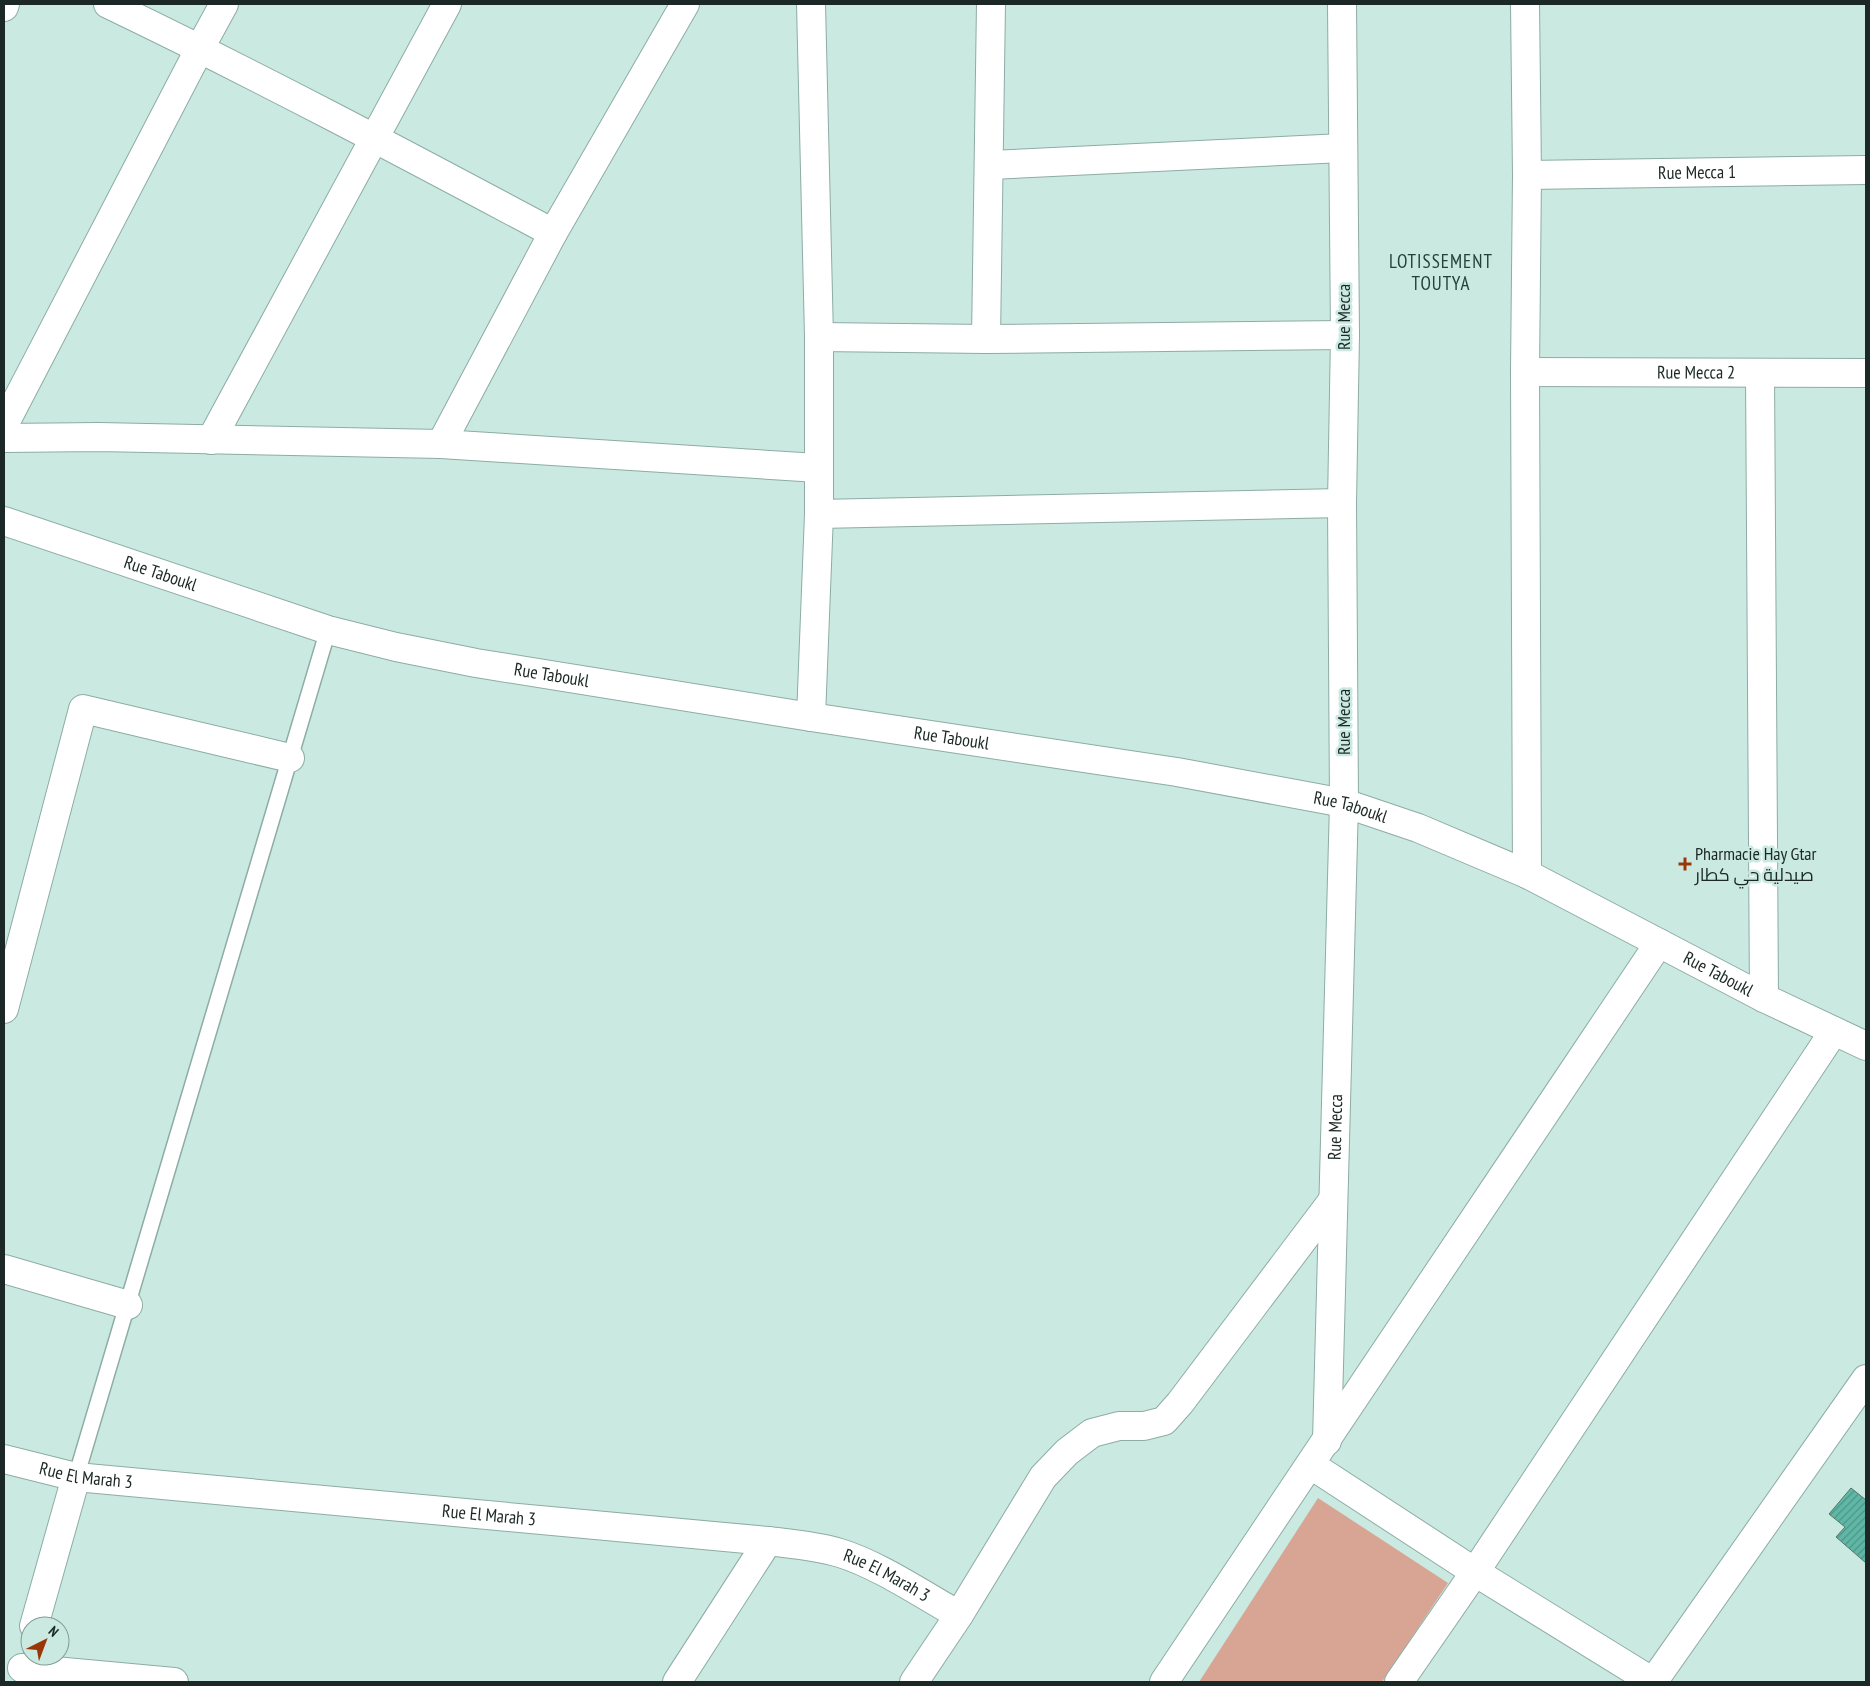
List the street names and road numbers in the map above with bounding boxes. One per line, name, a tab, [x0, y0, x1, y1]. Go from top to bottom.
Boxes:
street label: Rue Mecca 1	[1658, 160, 1736, 184]
street label: Rue Mecca	[1332, 284, 1355, 350]
street label: Rue Mecca 2	[1657, 360, 1735, 384]
street label: Rue Taboukl	[121, 550, 201, 596]
street label: Rue Taboukl	[512, 657, 592, 692]
street label: Rue Mecca	[1332, 689, 1355, 755]
street label: Rue Taboukl	[913, 721, 992, 755]
street label: Rue Taboukl	[1312, 786, 1391, 828]
street label: Rue Taboukl	[1680, 946, 1758, 1002]
street label: Rue Mecca	[1322, 1094, 1347, 1161]
street label: Rue El Marah 3	[37, 1456, 134, 1493]
street label: Rue El Marah 3	[441, 1499, 537, 1530]
street label: Rue El Marah 3	[841, 1543, 934, 1607]

